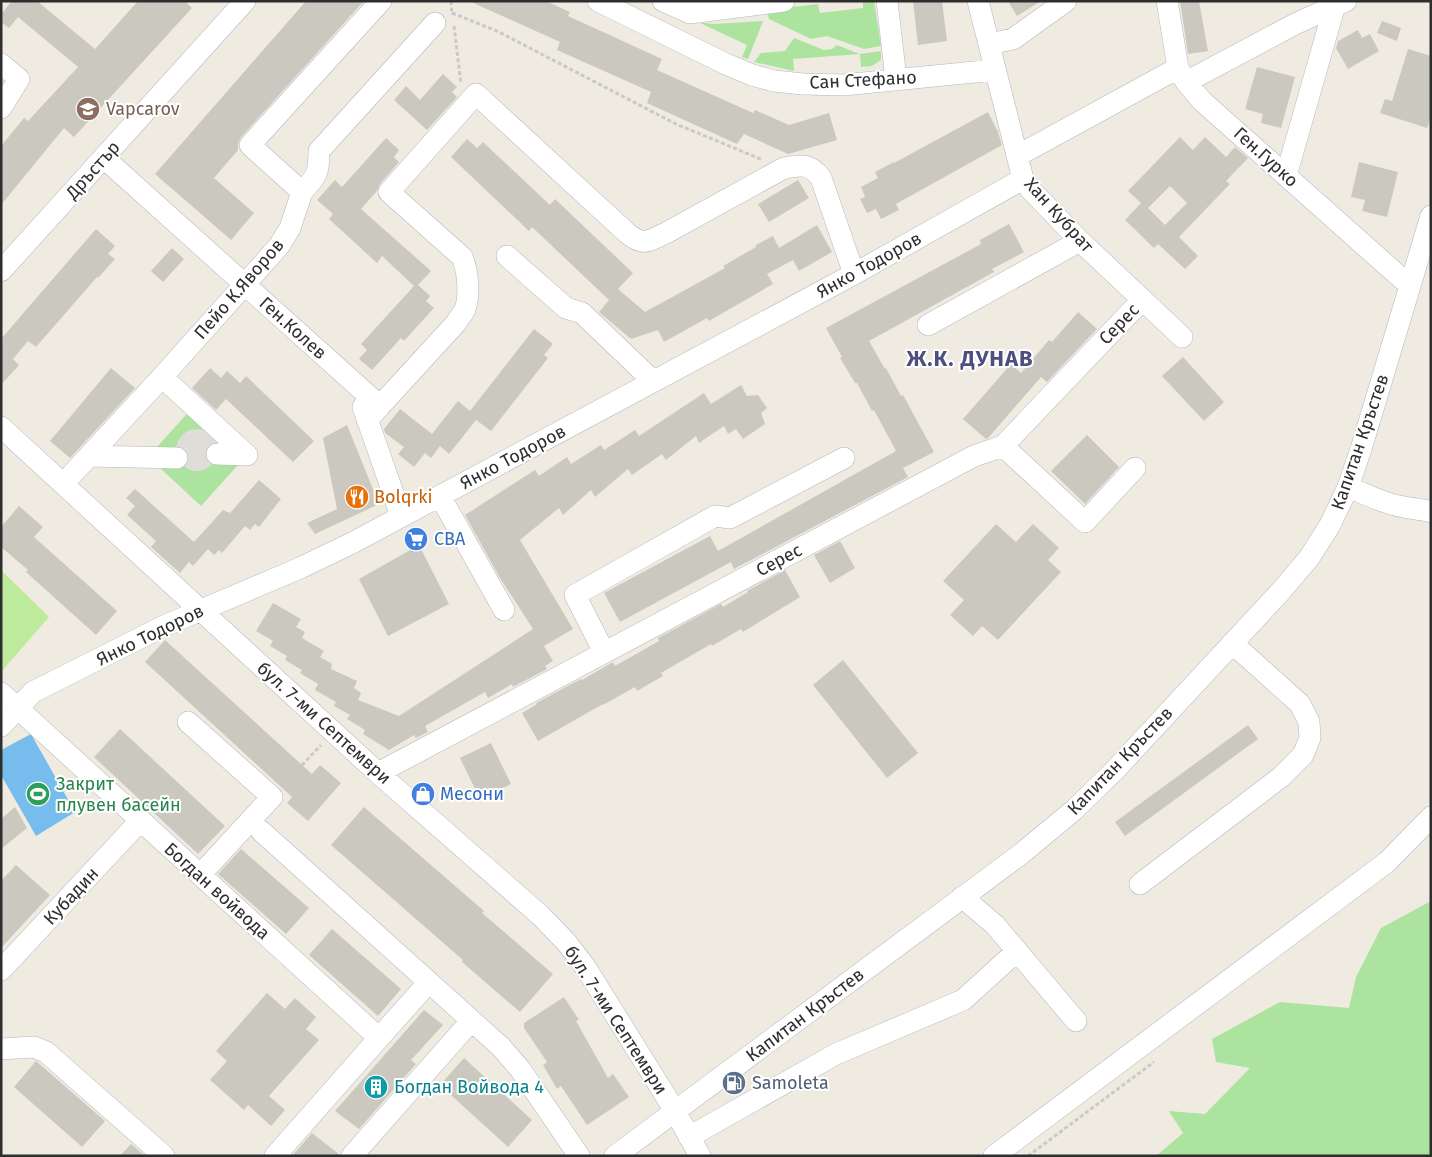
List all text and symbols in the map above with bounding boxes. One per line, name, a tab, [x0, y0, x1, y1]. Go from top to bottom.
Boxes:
street label: Сан Стефано	[809, 66, 917, 94]
school or university icon: Vapcarov	[75, 96, 101, 122]
place label: Vapcarov	[106, 98, 180, 120]
street label: Ген.Гурко	[1229, 122, 1303, 192]
street label: Дръстър	[61, 136, 125, 204]
street label: Хан Кубрат	[1020, 173, 1099, 257]
street label: Янко Тодоров	[813, 227, 925, 303]
street label: Пейо К.Яворов	[189, 234, 289, 344]
street label: Ген.Колев	[255, 292, 331, 364]
street label: Серес	[1094, 299, 1144, 349]
district label: Ж.К. ДУНАВ	[905, 345, 1034, 372]
street label: Капитан Кръстев	[1326, 371, 1394, 513]
street label: Янко Тодоров	[456, 420, 570, 494]
restaurant icon: Bolqrki	[344, 484, 370, 510]
place label: Bolqrki	[374, 486, 433, 508]
supermarket icon: CBA	[403, 526, 429, 552]
place label: CBA	[434, 528, 466, 550]
street label: Серес	[752, 539, 806, 581]
street label: Янко Тодоров	[93, 600, 207, 670]
street label: бул. 7-ми Септември	[252, 657, 396, 789]
street label: Капитан Кръстев	[1063, 702, 1177, 820]
place label: Закрит плувен басейн	[56, 773, 181, 816]
sports icon: Закрит плувен басейн	[25, 781, 51, 807]
shop icon: Месони	[410, 781, 436, 807]
place label: Месони	[440, 783, 504, 805]
street label: Богдан войвода	[160, 838, 274, 944]
street label: Кубадин	[39, 863, 103, 929]
street label: бул. 7-ми Септември	[560, 942, 672, 1098]
street label: Капитан Кръстев	[742, 963, 868, 1067]
fuel station icon: Samoleta	[721, 1070, 747, 1096]
place label: Samoleta	[752, 1072, 829, 1094]
building icon: Богдан Войвода 4	[363, 1074, 389, 1100]
place label: Богдан Войвода 4	[394, 1076, 544, 1098]

